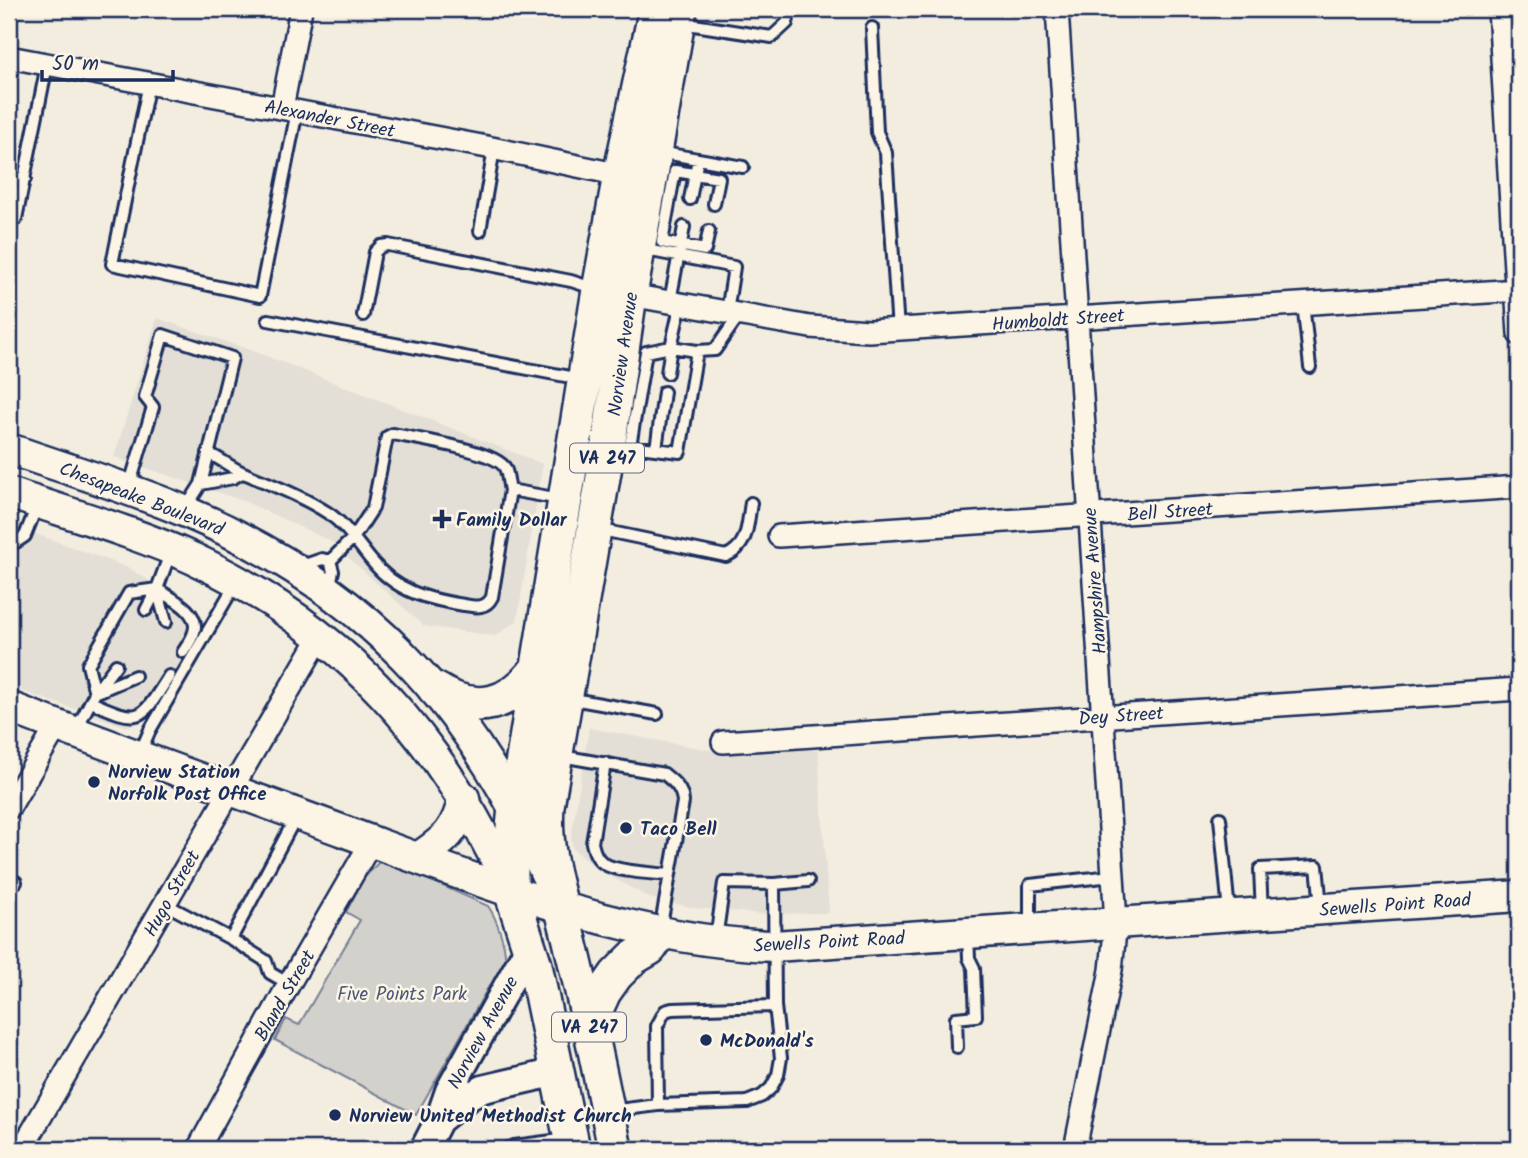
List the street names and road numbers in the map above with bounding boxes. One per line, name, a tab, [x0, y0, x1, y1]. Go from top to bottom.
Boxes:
street label: Alexander Street	[262, 93, 398, 147]
street label: Norview Avenue	[600, 290, 648, 418]
street label: Humboldt Street	[991, 301, 1126, 341]
road number: VA 247	[570, 444, 644, 472]
street label: Chesapeake Boulevard	[54, 455, 229, 545]
street label: Bell Street	[1126, 495, 1215, 531]
street label: Hampshire Avenue	[1076, 506, 1116, 655]
street label: Dey Street	[1077, 699, 1165, 735]
street label: Hugo Street	[137, 844, 209, 943]
street label: Sewells Point Road	[1318, 886, 1472, 926]
street label: Sewells Point Road	[753, 924, 906, 962]
street label: Bland Street	[247, 944, 324, 1047]
street label: Norview Avenue	[440, 971, 527, 1095]
road number: VA 247	[552, 1012, 626, 1042]

